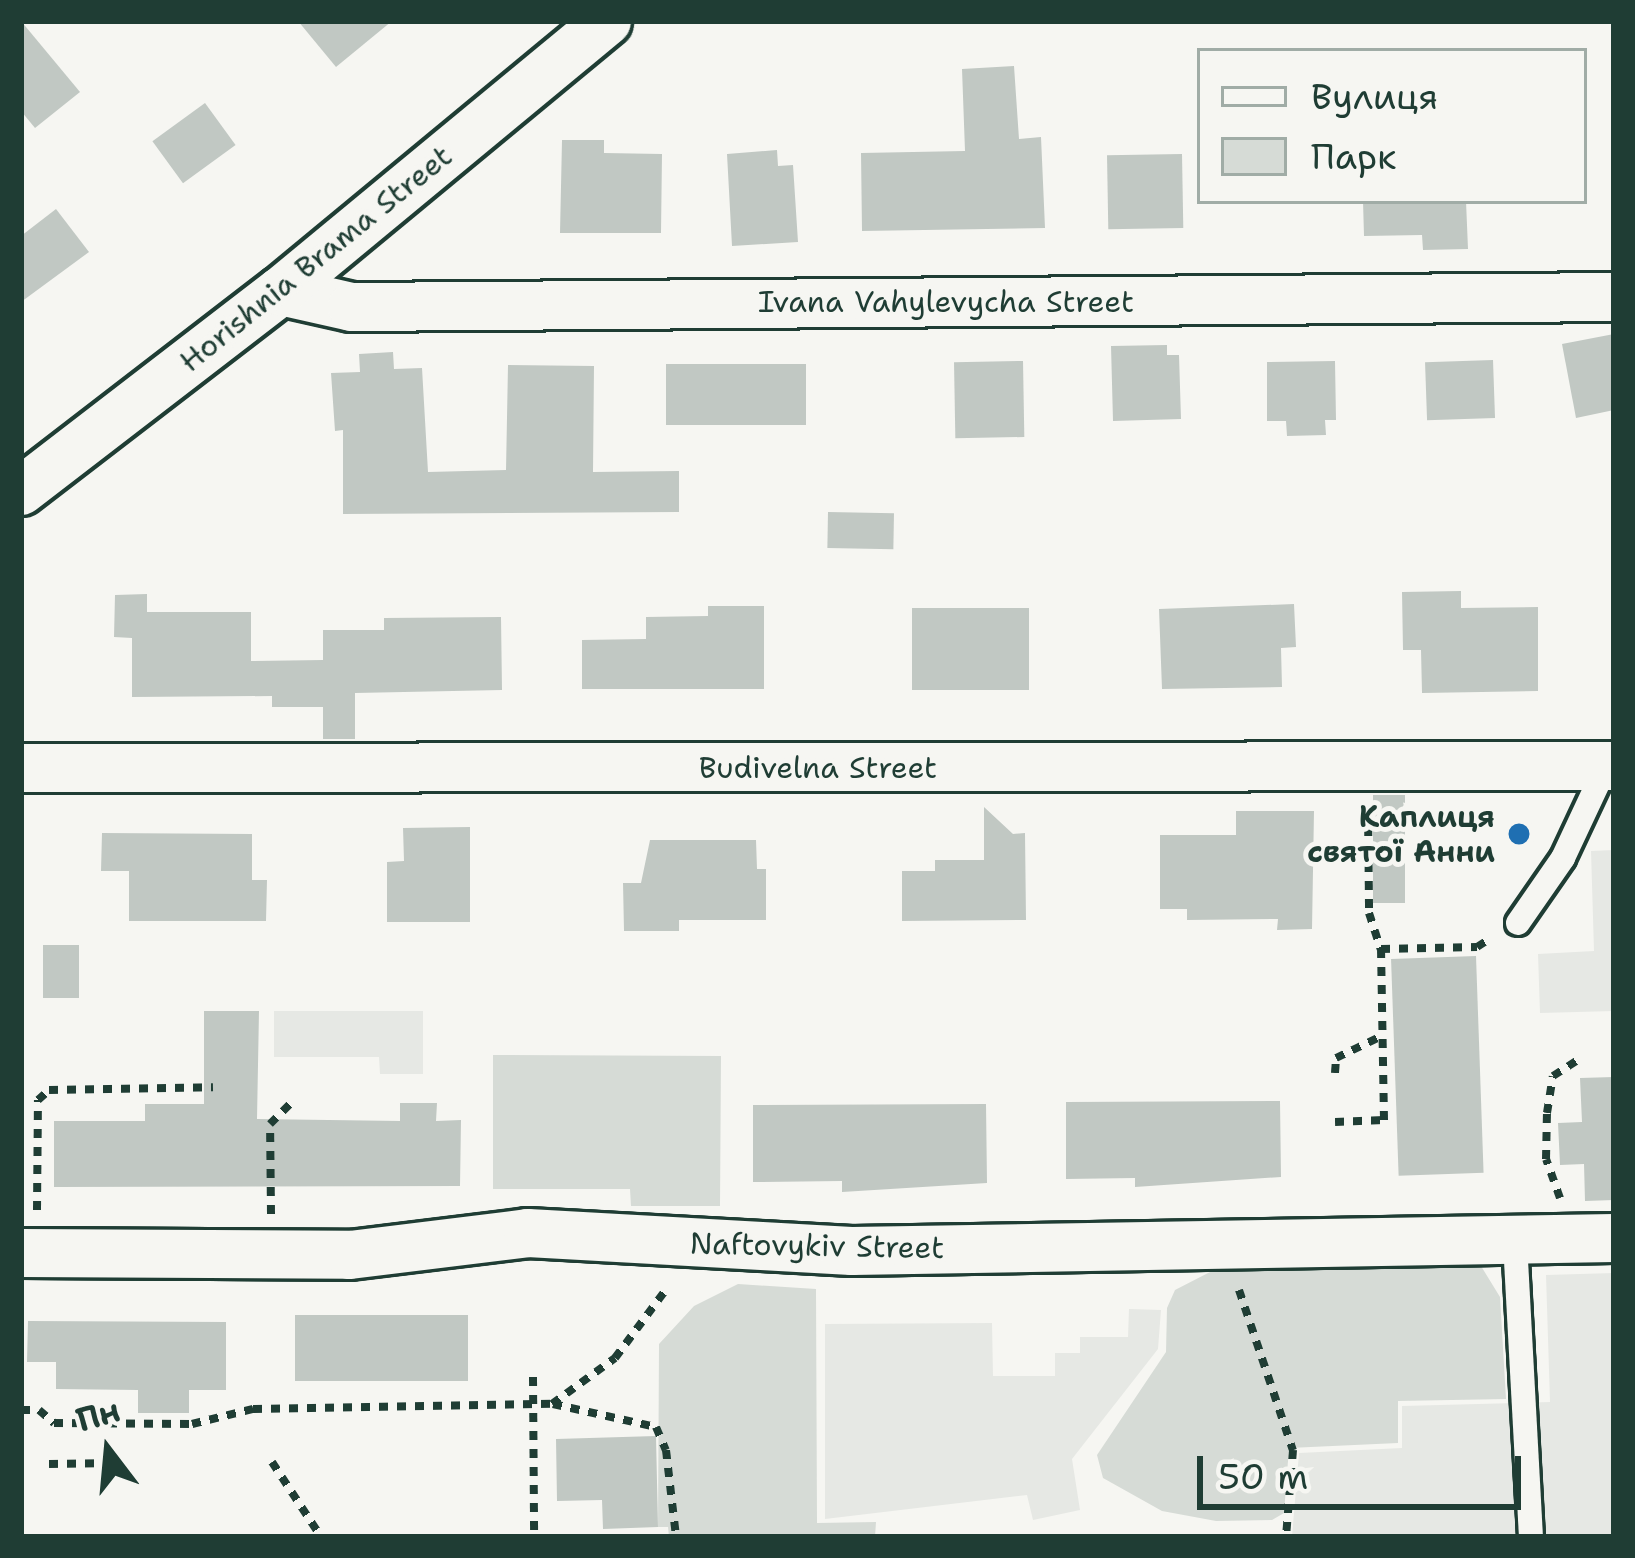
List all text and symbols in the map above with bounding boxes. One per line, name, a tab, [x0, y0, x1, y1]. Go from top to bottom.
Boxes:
legend	[1197, 48, 1587, 204]
text: Вулиця	[1311, 72, 1438, 121]
text: Парк	[1311, 132, 1396, 181]
street label: Horishnia Brama Street	[173, 138, 459, 380]
street label: Ivana Vahylevycha Street	[758, 284, 1134, 320]
street label: Budivelna Street	[699, 750, 937, 786]
place label: Каплиця святої Анни	[1307, 799, 1495, 870]
marker: Каплиця святої Анни	[1506, 821, 1532, 847]
street label: Naftovykiv Street	[689, 1226, 945, 1266]
text: Пн	[71, 1387, 125, 1443]
north arrow	[48, 1390, 168, 1510]
scale bar	[1203, 1432, 1527, 1506]
text: 50 m	[1218, 1452, 1308, 1501]

